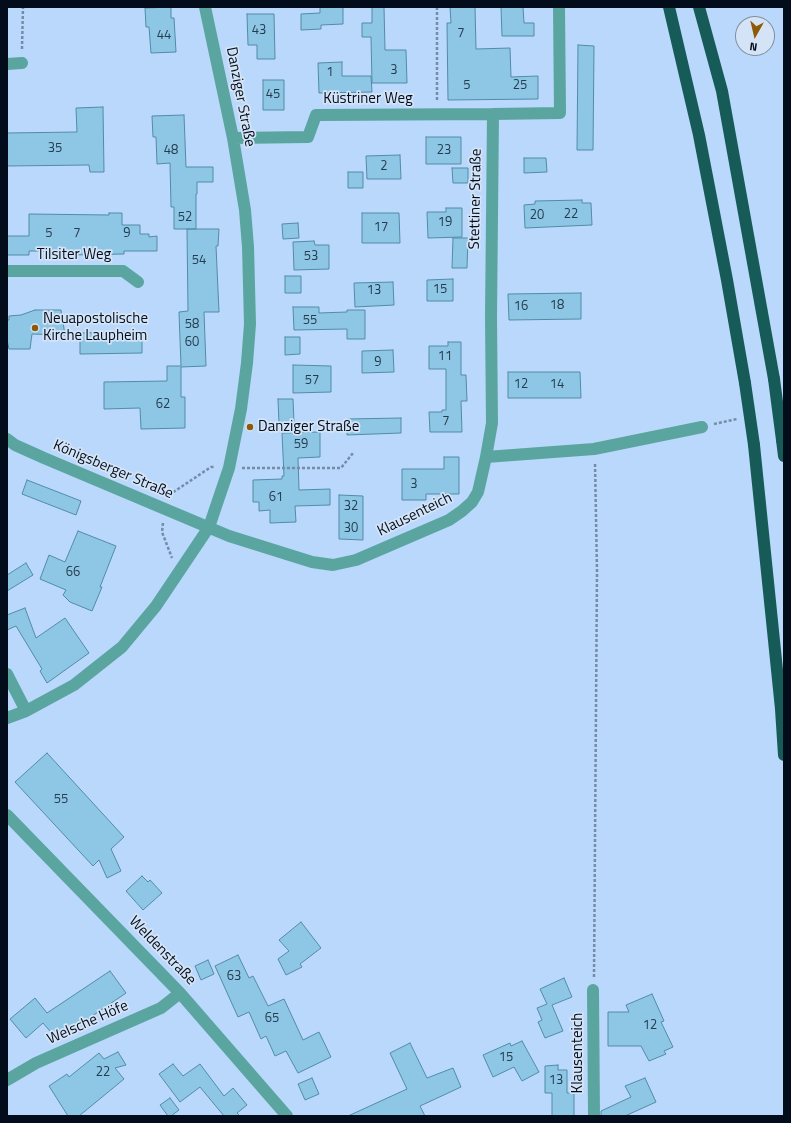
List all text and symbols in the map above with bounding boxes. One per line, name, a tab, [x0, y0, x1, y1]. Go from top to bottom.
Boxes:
north arrow	[735, 16, 775, 56]
house number: 43	[252, 23, 266, 39]
house number: 7	[457, 26, 465, 42]
house number: 44	[157, 28, 171, 44]
text: N	[749, 38, 758, 55]
street label: Danziger Straße	[222, 46, 258, 148]
house number: 3	[390, 63, 398, 79]
house number: 1	[326, 65, 334, 81]
house number: 5	[463, 78, 471, 94]
house number: 25	[513, 78, 527, 94]
house number: 45	[266, 87, 280, 103]
street label: Küstriner Weg	[323, 90, 413, 108]
house number: 35	[48, 141, 62, 157]
house number: 48	[164, 143, 178, 159]
house number: 23	[437, 143, 451, 159]
street label: Stettiner Straße	[466, 148, 486, 250]
house number: 2	[380, 159, 388, 175]
house number: 22	[564, 207, 578, 223]
house number: 20	[530, 208, 544, 224]
house number: 52	[178, 210, 192, 226]
house number: 19	[438, 215, 452, 231]
house number: 17	[374, 220, 388, 236]
house number: 5	[45, 226, 53, 242]
house number: 7	[73, 226, 81, 242]
house number: 9	[123, 226, 131, 242]
street label: Tilsiter Weg	[37, 246, 111, 264]
house number: 53	[304, 249, 318, 265]
house number: 54	[192, 253, 206, 269]
house number: 15	[433, 282, 447, 298]
house number: 13	[367, 283, 381, 299]
house number: 18	[550, 298, 564, 314]
house number: 16	[514, 299, 528, 315]
place label: Neuapostolische Kirche Laupheim	[43, 310, 148, 345]
house number: 55	[303, 313, 317, 329]
house number: 58	[185, 317, 199, 333]
marker: Neuapostolische Kirche Laupheim	[30, 323, 40, 333]
house number: 60	[185, 335, 199, 351]
house number: 11	[438, 349, 452, 365]
house number: 9	[374, 355, 382, 371]
house number: 57	[305, 373, 319, 389]
house number: 12	[514, 377, 528, 393]
house number: 14	[550, 377, 564, 393]
house number: 62	[156, 397, 170, 413]
house number: 7	[442, 414, 450, 430]
place label: Danziger Straße	[258, 418, 359, 436]
marker: Danziger Straße	[245, 422, 255, 432]
street label: Königsberger Straße	[50, 437, 176, 503]
house number: 59	[294, 437, 308, 453]
house number: 3	[410, 477, 418, 493]
street label: Klausenteich	[375, 489, 455, 541]
house number: 61	[269, 490, 283, 506]
house number: 32	[344, 499, 358, 515]
house number: 30	[344, 521, 358, 537]
house number: 66	[66, 565, 80, 581]
house number: 55	[54, 792, 68, 808]
street label: Weldenstraße	[125, 913, 199, 989]
house number: 63	[227, 969, 241, 985]
street label: Welsche Höfe	[45, 997, 131, 1049]
house number: 65	[265, 1011, 279, 1027]
street label: Klausenteich	[569, 1013, 587, 1093]
house number: 12	[643, 1018, 657, 1034]
house number: 15	[499, 1050, 513, 1066]
house number: 22	[96, 1065, 110, 1081]
house number: 13	[549, 1073, 563, 1089]

